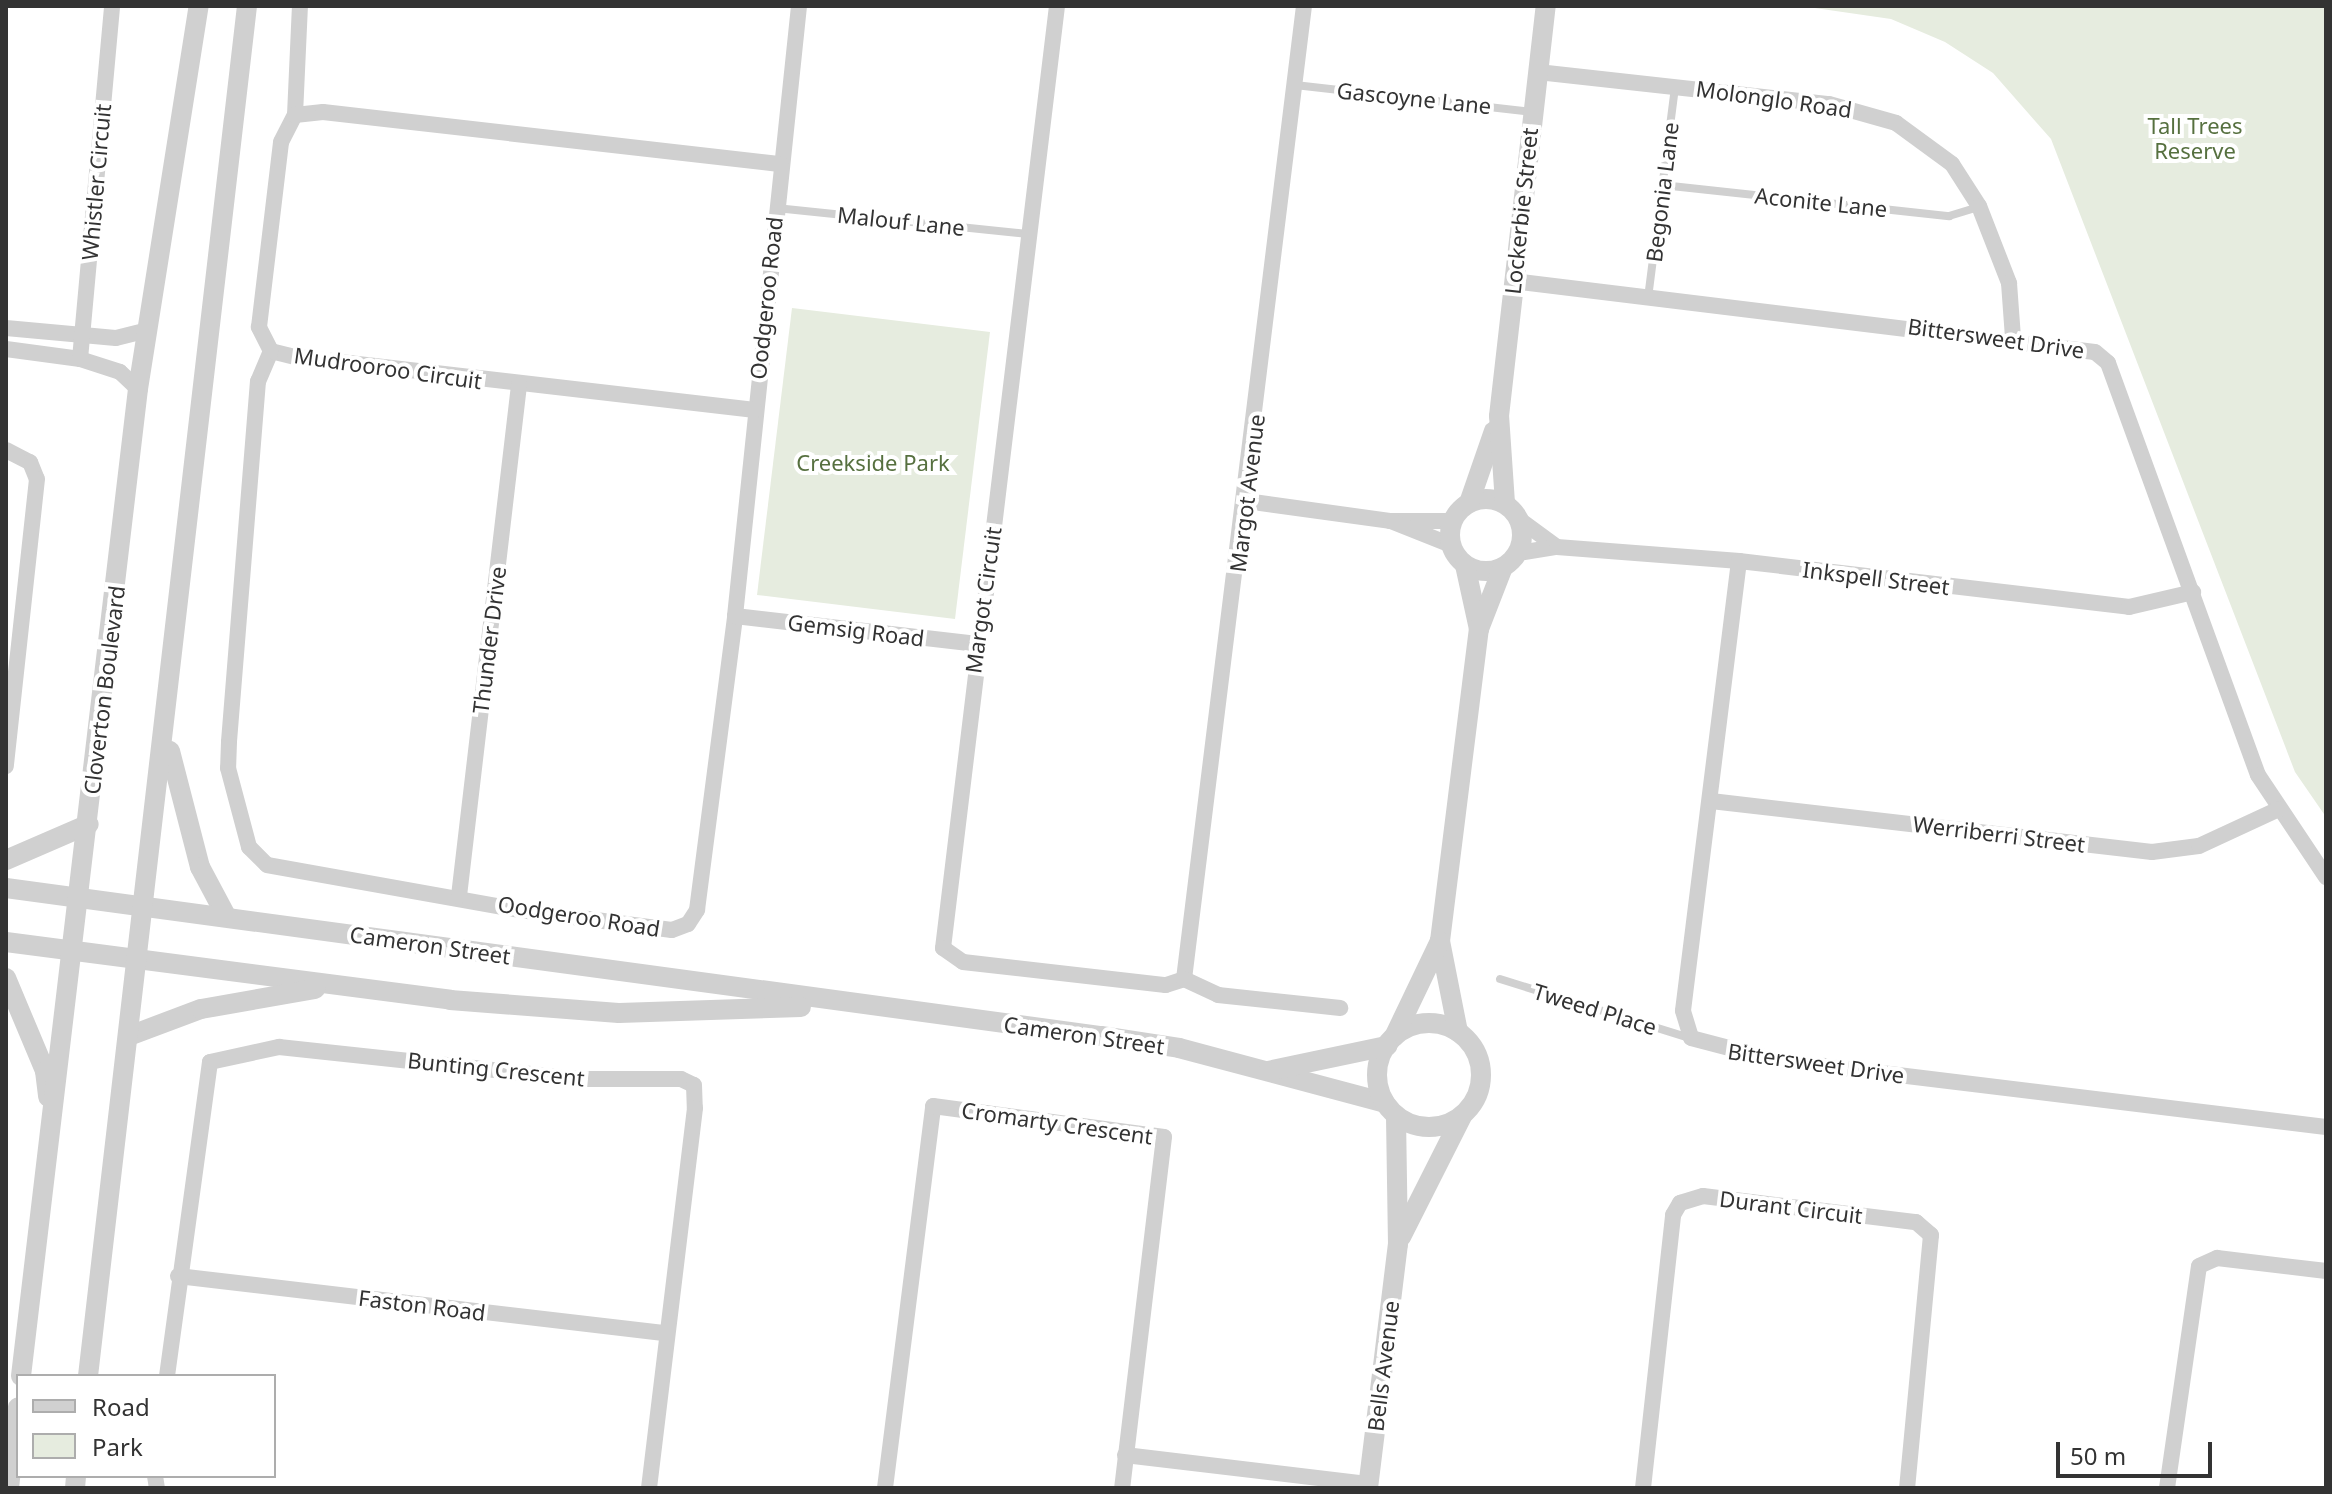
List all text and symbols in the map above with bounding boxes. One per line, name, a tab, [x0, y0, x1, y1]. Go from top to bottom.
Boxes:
street label: Molonglo Road	[1694, 75, 1854, 123]
street label: Gascoyne Lane	[1335, 77, 1493, 119]
street label: Whistler Circuit	[76, 103, 116, 261]
park label: Tall Trees Reserve	[2147, 112, 2243, 164]
street label: Begonia Lane	[1640, 121, 1684, 263]
street label: Lockerbie Street	[1499, 126, 1543, 296]
street label: Aconite Lane	[1753, 182, 1889, 222]
street label: Malouf Lane	[836, 201, 966, 241]
street label: Oodgeroo Road	[744, 215, 788, 381]
street label: Bittersweet Drive	[1906, 313, 2086, 363]
street label: Mudrooroo Circuit	[292, 342, 484, 394]
street label: Margot Avenue	[1224, 413, 1270, 573]
park label: Creekside Park	[796, 450, 950, 476]
street label: Margot Circuit	[960, 525, 1006, 675]
street label: Inkspell Street	[1801, 556, 1951, 600]
street label: Thunder Drive	[467, 565, 511, 715]
street label: Cloverton Boulevard	[78, 584, 130, 796]
street label: Gemsig Road	[786, 609, 926, 651]
street label: Werriberri Street	[1911, 810, 2087, 858]
street label: Oodgeroo Road	[496, 890, 662, 942]
street label: Cameron Street	[348, 921, 512, 969]
street label: Tweed Place	[1530, 978, 1660, 1040]
street label: Cameron Street	[1002, 1011, 1166, 1059]
street label: Bittersweet Drive	[1726, 1038, 1906, 1088]
street label: Bunting Crescent	[406, 1047, 586, 1091]
street label: Cromarty Crescent	[960, 1097, 1154, 1149]
street label: Durant Circuit	[1718, 1185, 1864, 1229]
street label: Faston Road	[357, 1284, 487, 1326]
street label: Bells Avenue	[1362, 1299, 1404, 1433]
legend	[16, 1374, 276, 1478]
text: Road	[92, 1390, 150, 1423]
scale bar	[2060, 1426, 2216, 1476]
text: Park	[92, 1430, 143, 1463]
text: 50 m	[2070, 1439, 2126, 1472]

